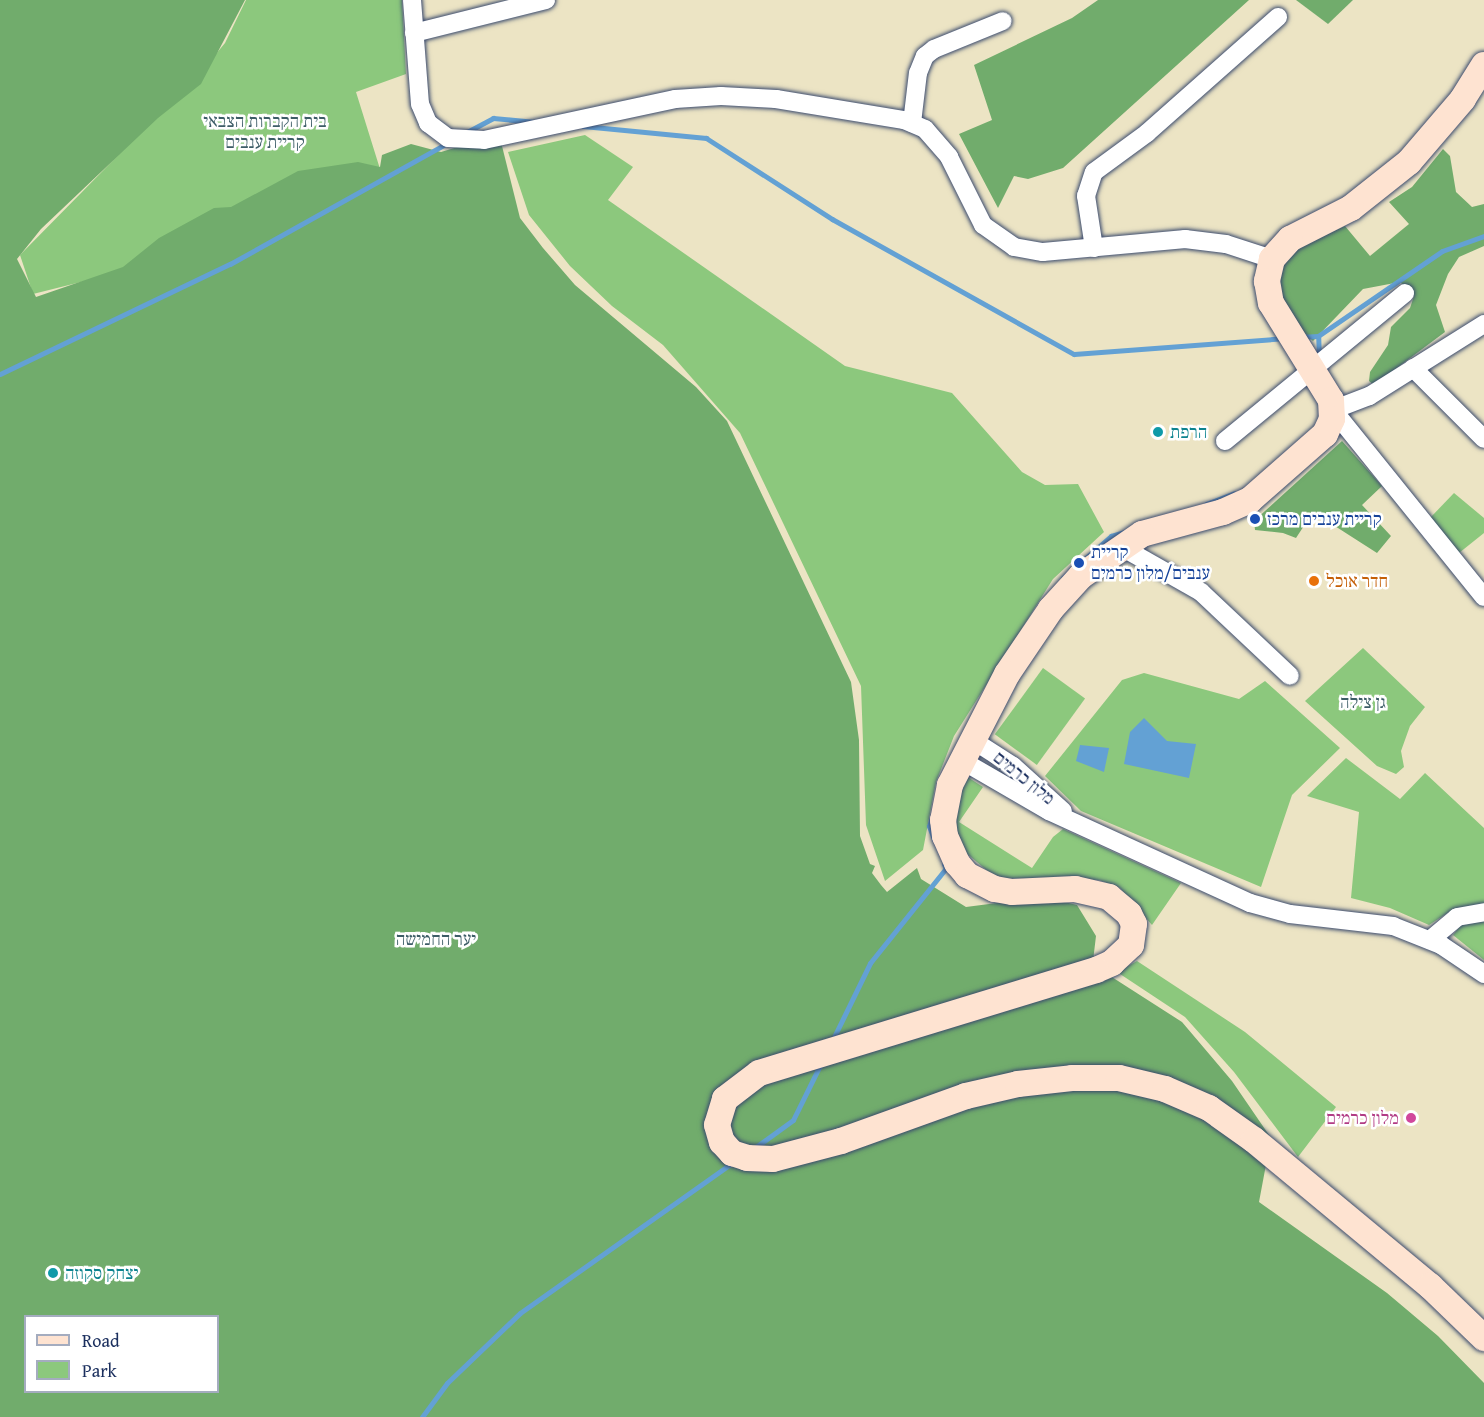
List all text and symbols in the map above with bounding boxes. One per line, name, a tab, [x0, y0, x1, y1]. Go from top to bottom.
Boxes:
park label: בית הקברות הצבאי קריית ענבים	[203, 111, 327, 154]
place label: הרפת	[1170, 421, 1207, 443]
marker: הרפת	[1151, 425, 1165, 439]
place label: קריית ענבים מרכז	[1267, 508, 1382, 530]
marker: קריית ענבים מרכז	[1248, 512, 1262, 526]
place label: קריית ענבים/מלון כרמים	[1091, 542, 1210, 584]
marker: קריית ענבים/מלון כרמים	[1072, 556, 1086, 570]
place label: חדר אוכל	[1326, 570, 1388, 592]
marker: חדר אוכל	[1307, 574, 1321, 588]
park label: גן צילה	[1340, 691, 1386, 713]
street label: מלון כרמים	[989, 747, 1059, 809]
park label: יער החמישה	[396, 928, 476, 950]
place label: מלון כרמים	[1326, 1107, 1399, 1129]
marker: מלון כרמים	[1404, 1111, 1418, 1125]
place label: יצחק סקוזה	[65, 1262, 138, 1284]
marker: יצחק סקוזה	[46, 1266, 60, 1280]
legend	[24, 1315, 219, 1393]
text: Road	[82, 1327, 120, 1354]
text: Park	[82, 1357, 117, 1384]

